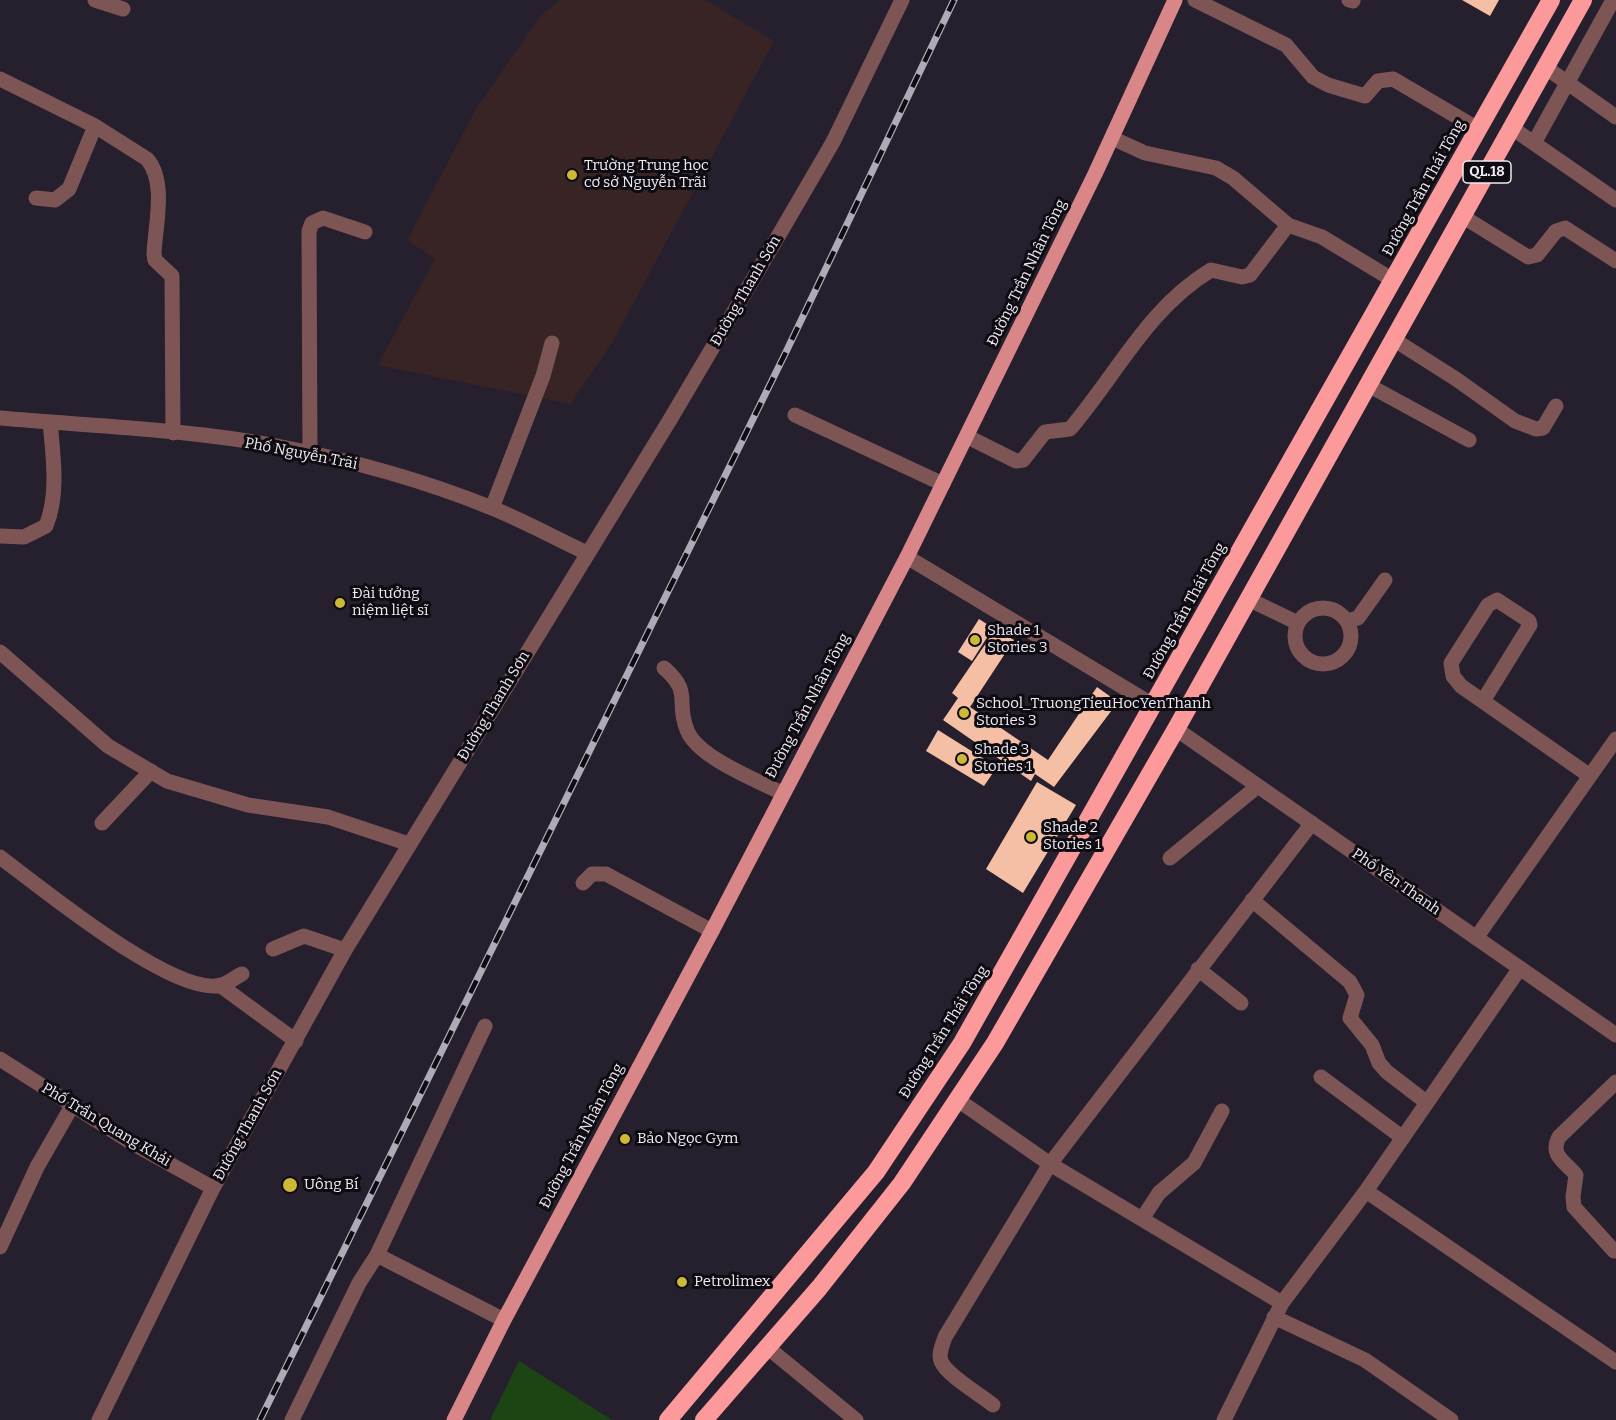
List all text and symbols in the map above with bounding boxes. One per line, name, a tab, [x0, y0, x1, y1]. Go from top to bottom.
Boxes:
street label: Đường Trần Thái Tông	[1379, 117, 1469, 259]
place label: Trường Trung học cơ sở Nguyễn Trãi	[584, 157, 709, 192]
road number: QL.18	[1463, 161, 1511, 183]
marker: Trường Trung học cơ sở Nguyễn Trãi	[565, 168, 579, 182]
street label: Đường Trần Nhân Tông	[984, 197, 1070, 349]
street label: Đường Thanh Sơn	[707, 233, 785, 349]
street label: Phố Nguyễn Trãi	[243, 434, 359, 474]
street label: Đường Trần Thái Tông	[1140, 540, 1230, 682]
place label: Đài tưởng niệm liệt sĩ	[352, 585, 429, 620]
marker: Đài tưởng niệm liệt sĩ	[333, 596, 347, 610]
place label: Shade 1 Stories 3	[987, 622, 1047, 657]
street label: Đường Trần Nhân Tông	[762, 631, 854, 781]
marker: Shade 1 Stories 3	[968, 633, 982, 647]
street label: Đường Thanh Sơn	[454, 648, 534, 764]
place label: School_TruongTieuHocYenThanh Stories 3	[976, 695, 1211, 730]
marker: School_TruongTieuHocYenThanh Stories 3	[957, 706, 971, 720]
place label: Shade 3 Stories 1	[974, 741, 1032, 776]
marker: Shade 3 Stories 1	[955, 752, 969, 766]
place label: Shade 2 Stories 1	[1043, 819, 1101, 854]
marker: Shade 2 Stories 1	[1024, 830, 1038, 844]
street label: Phố Yên Thanh	[1348, 845, 1444, 919]
street label: Đường Trần Thái Tông	[896, 962, 992, 1102]
street label: Đường Trần Nhân Tông	[536, 1061, 628, 1211]
street label: Đường Thanh Sơn	[210, 1066, 286, 1184]
street label: Phố Trần Quang Khải	[38, 1079, 174, 1171]
place label: Bảo Ngọc Gym	[637, 1130, 738, 1148]
marker: Bảo Ngọc Gym	[618, 1132, 632, 1146]
marker: Uông Bí	[281, 1176, 299, 1194]
place label: Uông Bí	[304, 1176, 358, 1194]
place label: Petrolimex	[694, 1273, 770, 1291]
marker: Petrolimex	[675, 1275, 689, 1289]

